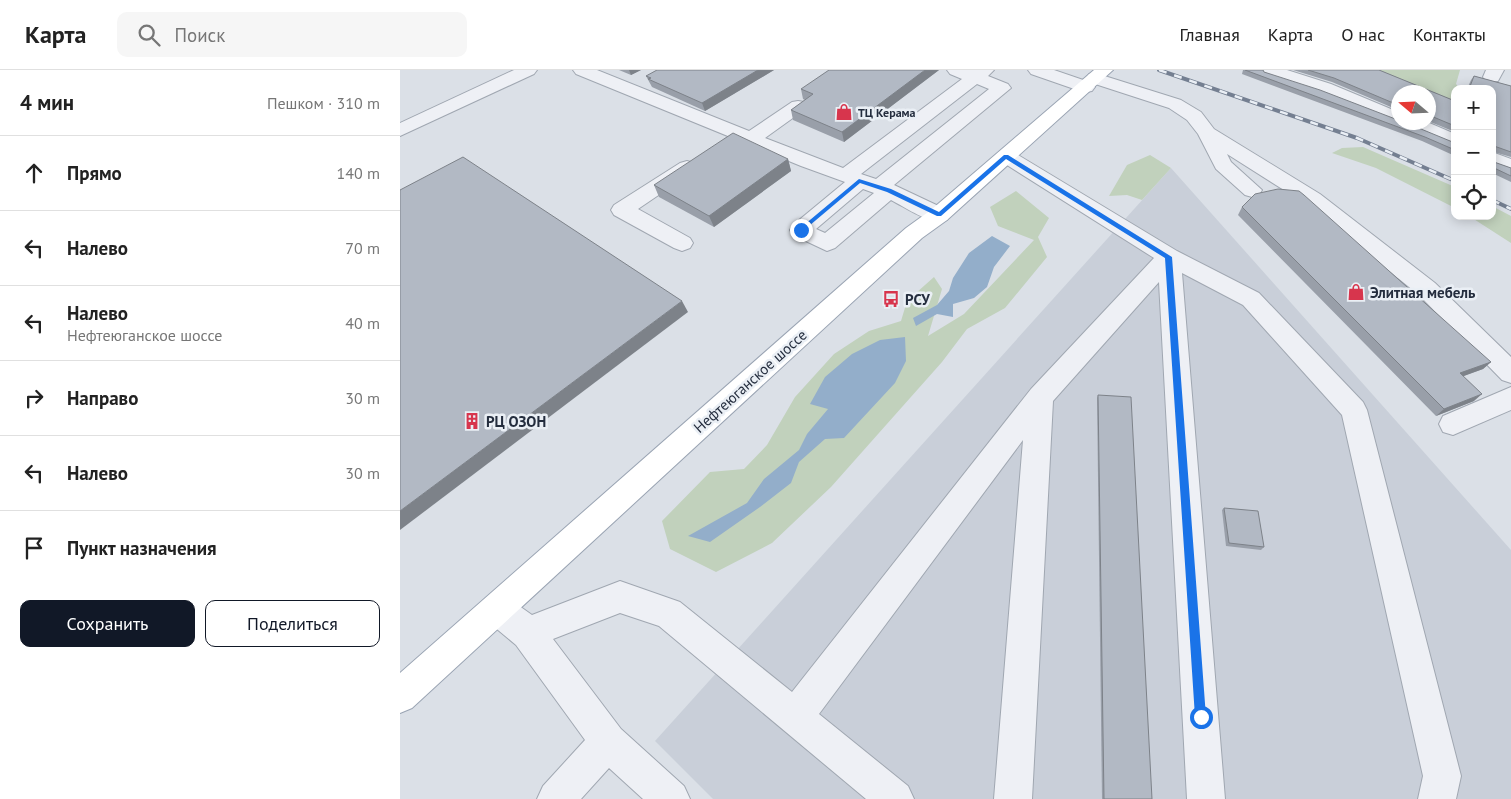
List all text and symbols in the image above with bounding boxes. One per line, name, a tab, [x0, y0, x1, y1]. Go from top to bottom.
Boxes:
search box	[117, 12, 467, 57]
text: Карта	[25, 19, 87, 50]
icon: search	[135, 21, 163, 49]
text: Поиск	[175, 23, 225, 47]
text: Главная	[1179, 23, 1240, 46]
text: Карта	[1268, 23, 1313, 46]
text: О нас	[1341, 23, 1385, 46]
text: Контакты	[1413, 23, 1486, 46]
north arrow	[1391, 85, 1436, 130]
map controls	[1451, 85, 1496, 220]
button: +	[1451, 85, 1496, 130]
text: 4 мин	[20, 89, 74, 116]
text: Пешком · 310 m	[267, 93, 380, 113]
shop icon: ТЦ Керама	[834, 102, 854, 122]
place label: ТЦ Керама	[858, 105, 916, 120]
button: −	[1451, 130, 1496, 175]
icon: ahead	[20, 159, 48, 187]
text: Прямо	[67, 161, 122, 185]
text: 140 m	[337, 163, 380, 183]
button: locate	[1451, 175, 1496, 220]
route end	[790, 219, 813, 242]
icon: left	[20, 234, 48, 262]
text: Налево	[67, 236, 128, 260]
text: 70 m	[345, 238, 380, 258]
shop icon: Элитная мебель	[1346, 282, 1366, 302]
place label: Элитная мебель	[1370, 283, 1476, 302]
bus stop icon: РСУ	[881, 289, 901, 309]
place label: РСУ	[905, 290, 930, 309]
text: Налево	[67, 301, 128, 325]
icon: left	[20, 309, 48, 337]
text: 40 m	[345, 313, 380, 333]
text: Нефтеюганское шоссе	[67, 325, 222, 345]
street label: Нефтеюганское шоссе	[690, 325, 810, 437]
icon: right	[20, 384, 48, 412]
text: Направо	[67, 386, 138, 410]
text: 30 m	[345, 388, 380, 408]
building icon: РЦ ОЗОН	[462, 411, 482, 431]
place label: РЦ ОЗОН	[486, 412, 546, 431]
icon: left	[20, 459, 48, 487]
text: Налево	[67, 461, 128, 485]
text: 30 m	[345, 463, 380, 483]
icon: arrive	[20, 534, 48, 562]
text: Пункт назначения	[67, 536, 217, 560]
button: Сохранить	[20, 600, 195, 647]
button: Поделиться	[205, 600, 380, 647]
route start	[1190, 706, 1213, 729]

